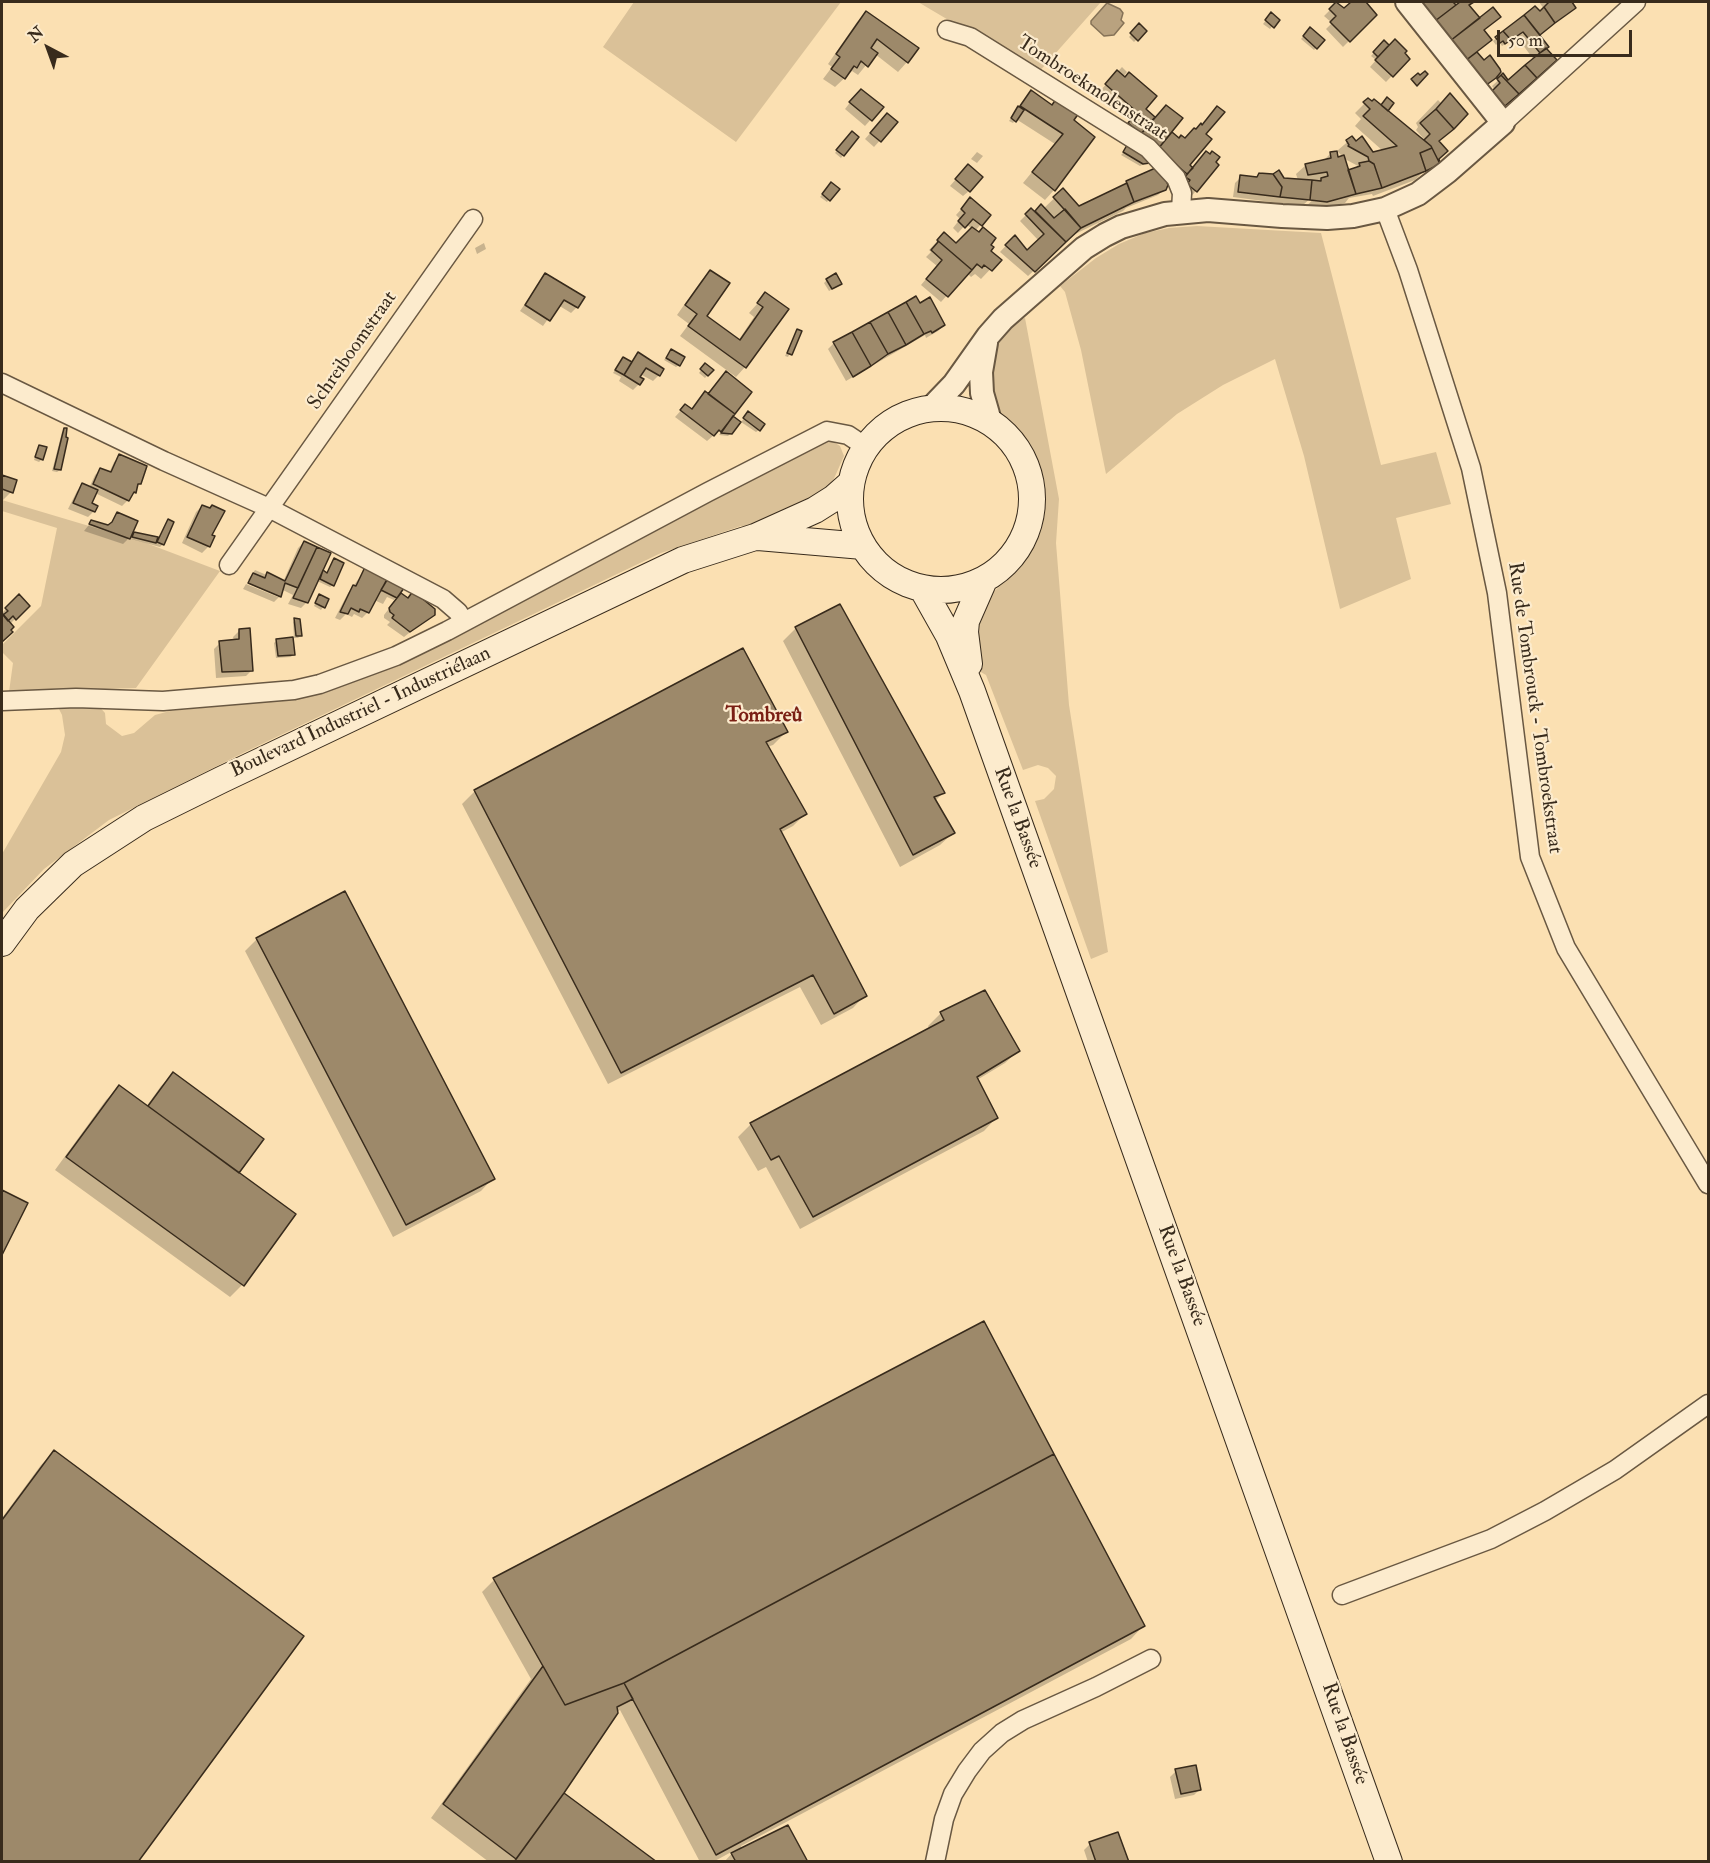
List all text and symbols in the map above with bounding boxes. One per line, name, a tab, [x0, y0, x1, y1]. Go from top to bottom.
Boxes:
north arrow	[18, 18, 78, 78]
scale bar	[1500, 18, 1635, 56]
text: N	[24, 22, 48, 47]
text: 50 m	[1508, 29, 1543, 52]
street label: Tombroekmolenstraat	[1012, 31, 1172, 147]
street label: Schreiboomstraat	[303, 287, 403, 415]
street label: Rue de Tombrouck - Tombroekstraat	[1502, 561, 1566, 855]
street label: Boulevard Industriel - Industriélaan	[227, 642, 495, 784]
district label: Tombreû	[726, 703, 802, 729]
street label: Rue la Bassée	[988, 764, 1046, 872]
street label: Rue la Bassée	[1152, 1222, 1210, 1330]
street label: Rue la Bassée	[1315, 1680, 1373, 1788]

